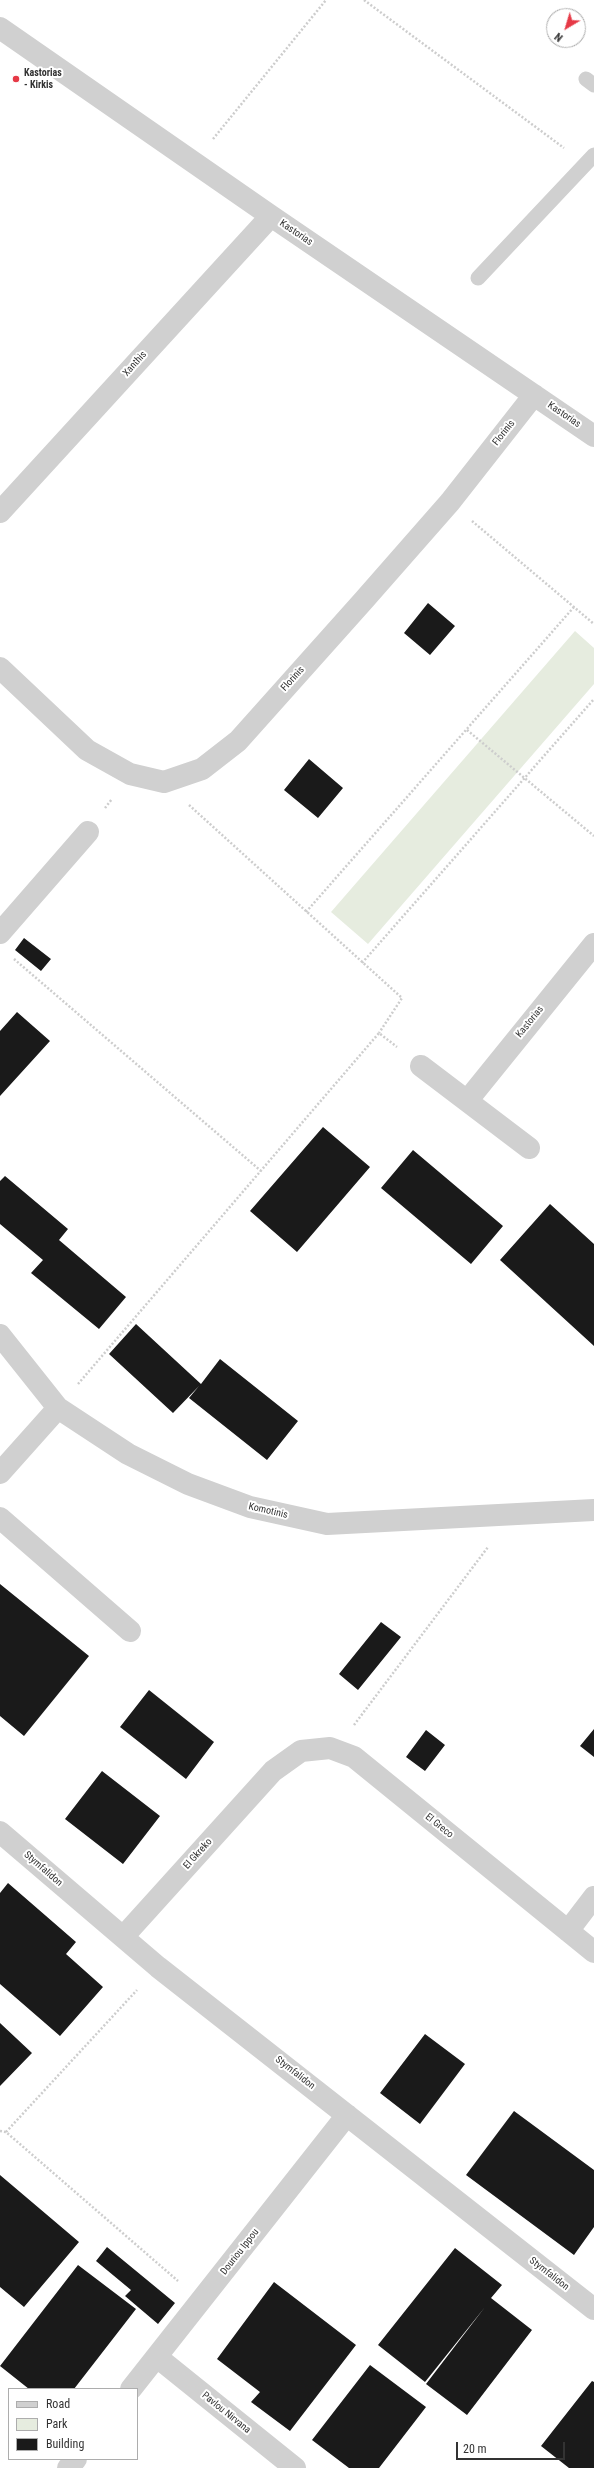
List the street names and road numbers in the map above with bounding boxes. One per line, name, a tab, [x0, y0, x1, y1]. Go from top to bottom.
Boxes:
street label: Kastorias	[277, 218, 315, 248]
street label: Xanthis	[121, 349, 149, 379]
street label: Kastorias	[545, 400, 583, 430]
street label: Florinis	[490, 418, 518, 448]
street label: Florinis	[279, 664, 307, 694]
street label: Kastorias	[514, 1004, 546, 1040]
street label: Komotinis	[247, 1501, 289, 1521]
street label: El Greco	[422, 1811, 456, 1841]
street label: El Gkreko	[181, 1836, 215, 1872]
street label: Stymfalidon	[21, 1849, 65, 1889]
street label: Stymfalidon	[273, 2054, 317, 2092]
street label: Douriou Ippou	[218, 2227, 262, 2277]
street label: Stymfalidon	[527, 2255, 571, 2293]
street label: Pavlou Nirvana	[199, 2390, 253, 2436]

